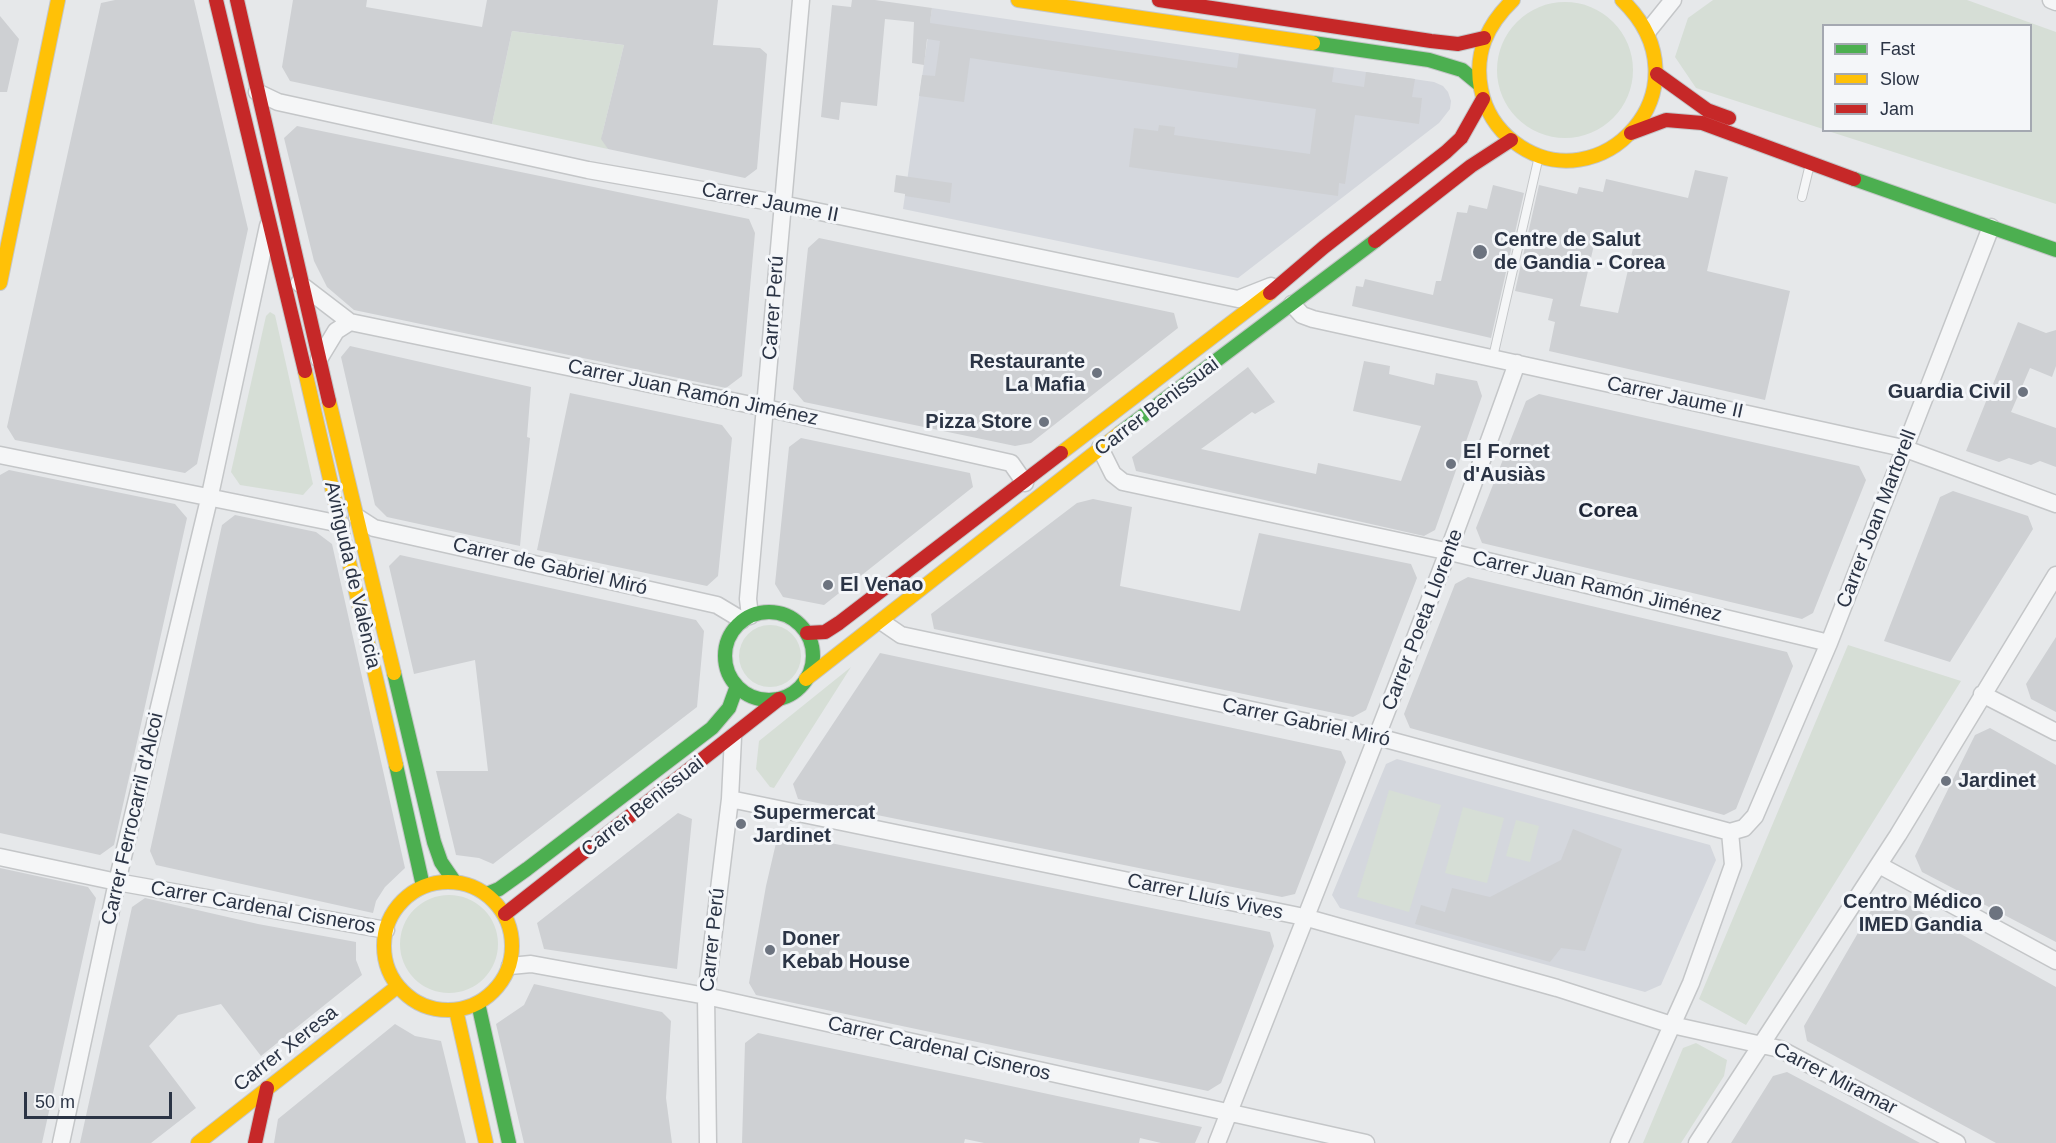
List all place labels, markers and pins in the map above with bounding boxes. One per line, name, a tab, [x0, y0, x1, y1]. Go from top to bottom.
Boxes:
place label: Centre de Salut de Gandia - Corea	[1494, 228, 1665, 275]
marker: Centre de Salut de Gandia - Corea	[1471, 243, 1489, 261]
place label: Restaurante La Mafia	[969, 350, 1085, 397]
marker: Restaurante La Mafia	[1090, 366, 1104, 380]
place label: Guardia Civil	[1888, 380, 2011, 404]
marker: Guardia Civil	[2016, 385, 2030, 399]
place label: Pizza Store	[925, 410, 1032, 434]
marker: Pizza Store	[1037, 415, 1051, 429]
place label: El Fornet d'Ausiàs	[1463, 440, 1550, 487]
marker: El Fornet d'Ausiàs	[1444, 457, 1458, 471]
place label: El Venao	[840, 573, 923, 597]
marker: El Venao	[821, 578, 835, 592]
place label: Jardinet	[1958, 769, 2036, 793]
marker: Jardinet	[1939, 774, 1953, 788]
place label: Supermercat Jardinet	[753, 801, 875, 848]
marker: Supermercat Jardinet	[734, 817, 748, 831]
place label: Centro Médico IMED Gandia	[1843, 890, 1982, 937]
marker: Centro Médico IMED Gandia	[1987, 904, 2005, 922]
place label: Doner Kebab House	[782, 927, 910, 974]
marker: Doner Kebab House	[763, 943, 777, 957]

